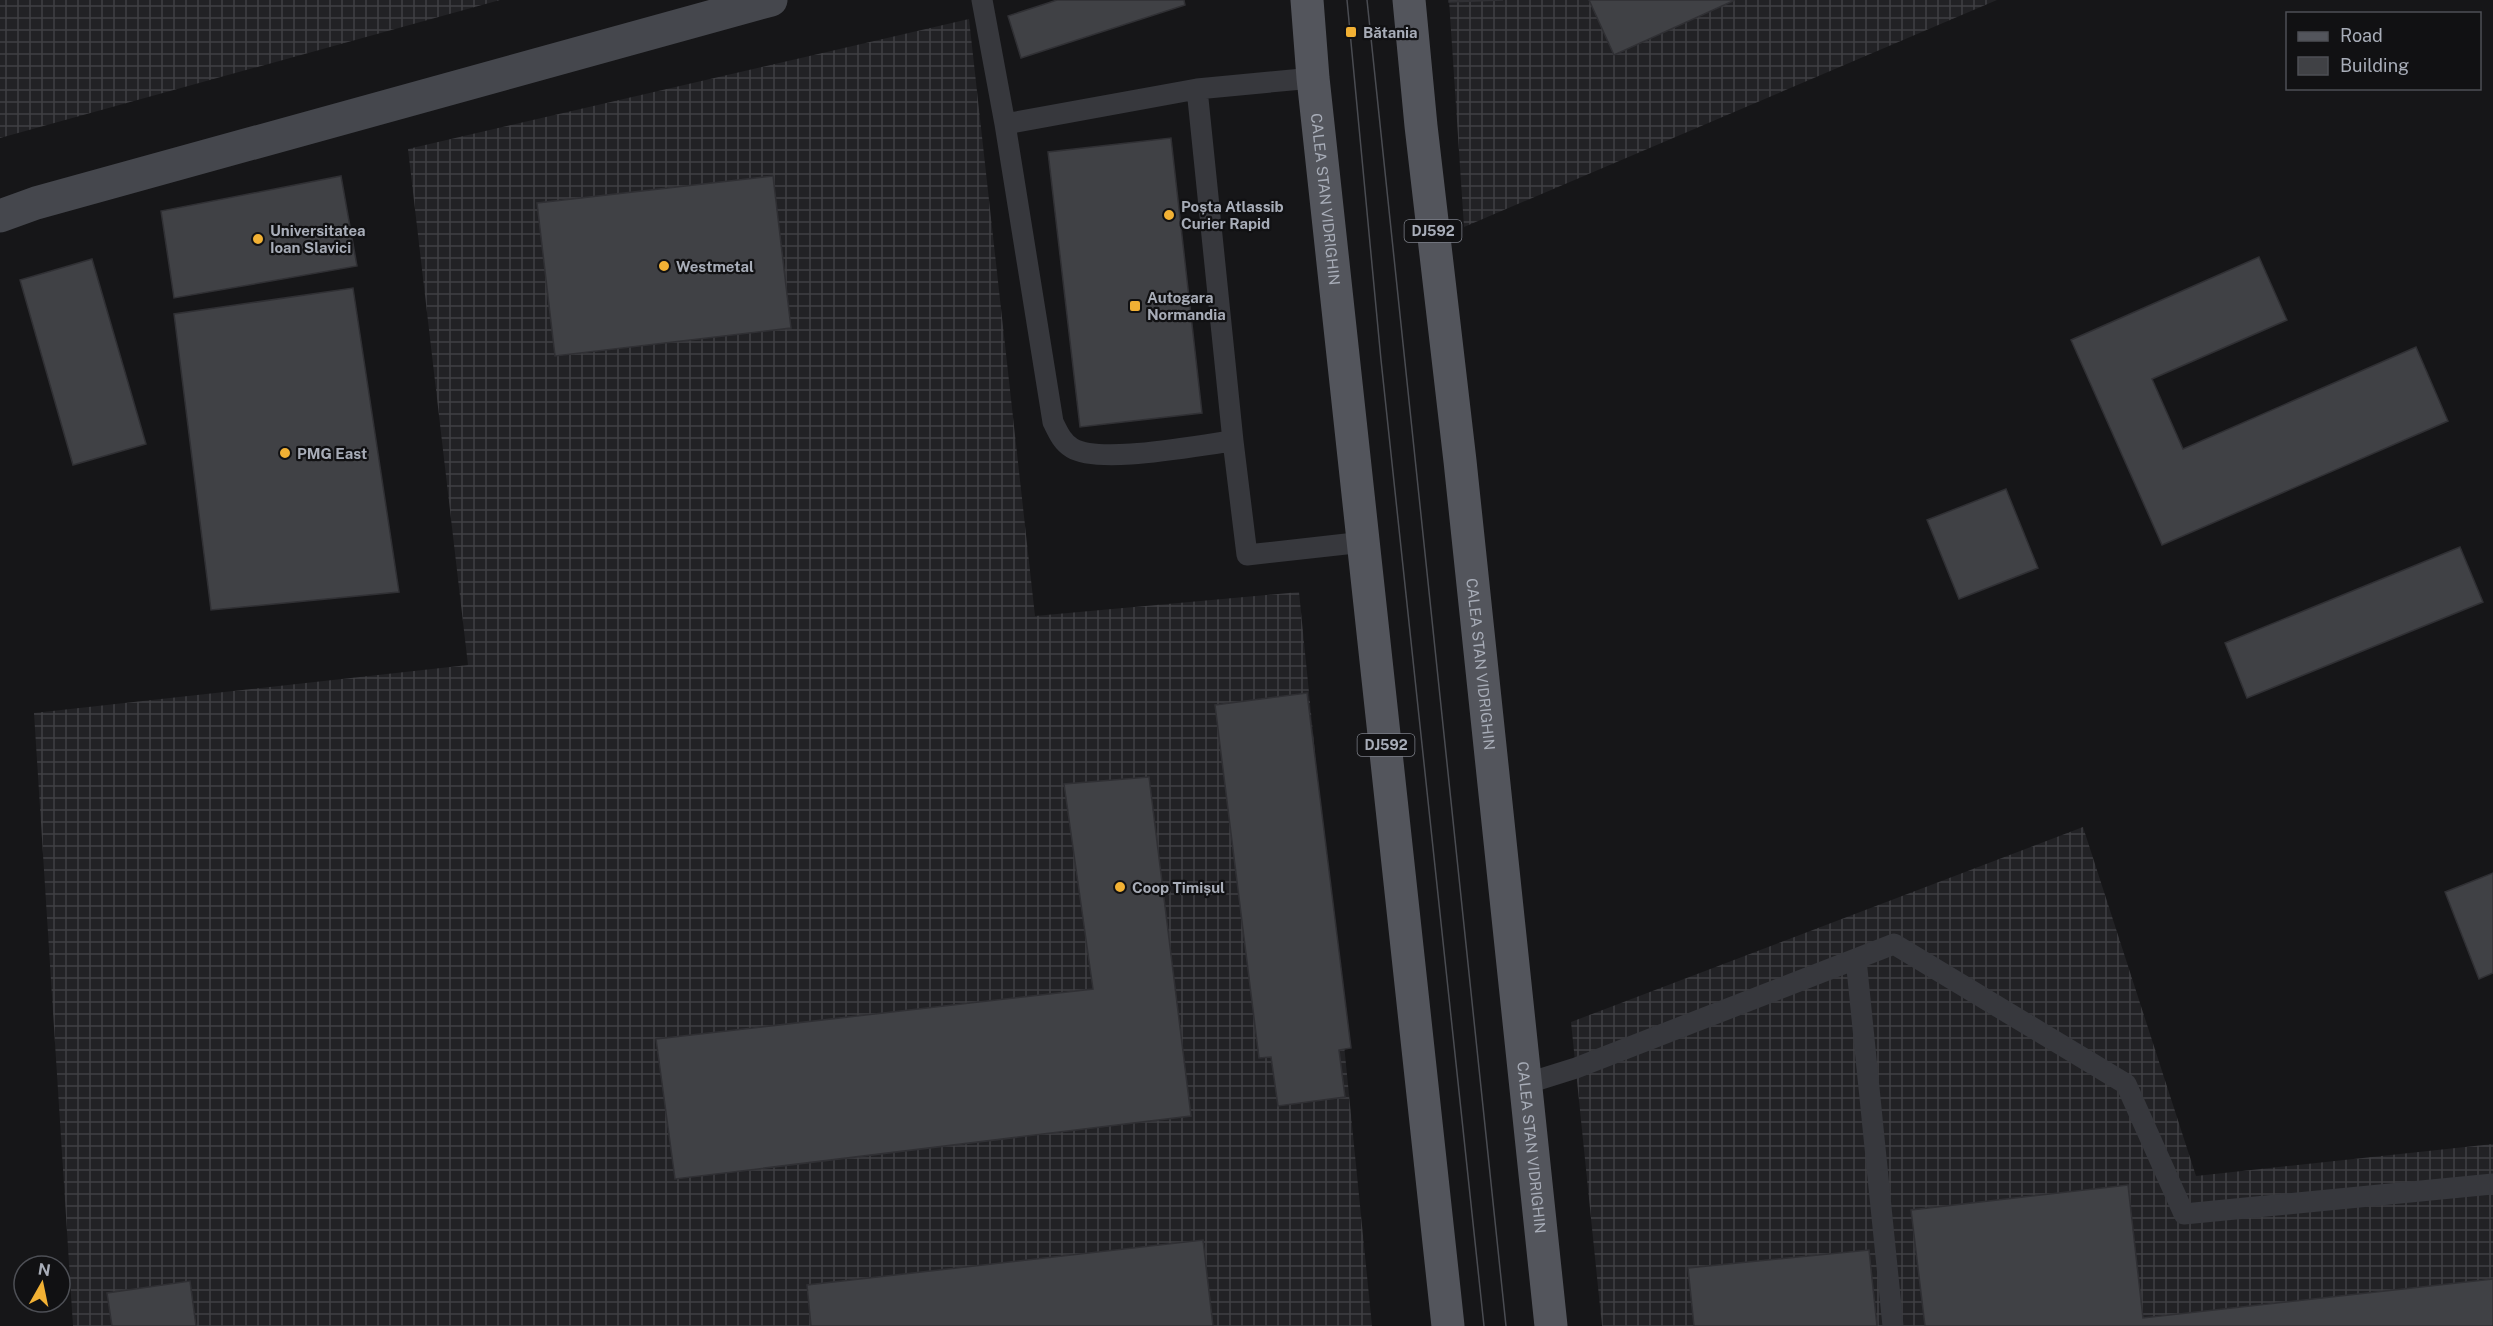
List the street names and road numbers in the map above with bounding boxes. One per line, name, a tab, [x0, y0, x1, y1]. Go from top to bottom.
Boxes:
street label: CALEA STAN VIDRIGHIN	[1308, 112, 1344, 286]
road number: DJ592	[1404, 220, 1462, 242]
street label: CALEA STAN VIDRIGHIN	[1464, 577, 1499, 751]
road number: DJ592	[1358, 734, 1414, 756]
street label: CALEA STAN VIDRIGHIN	[1515, 1061, 1550, 1234]

